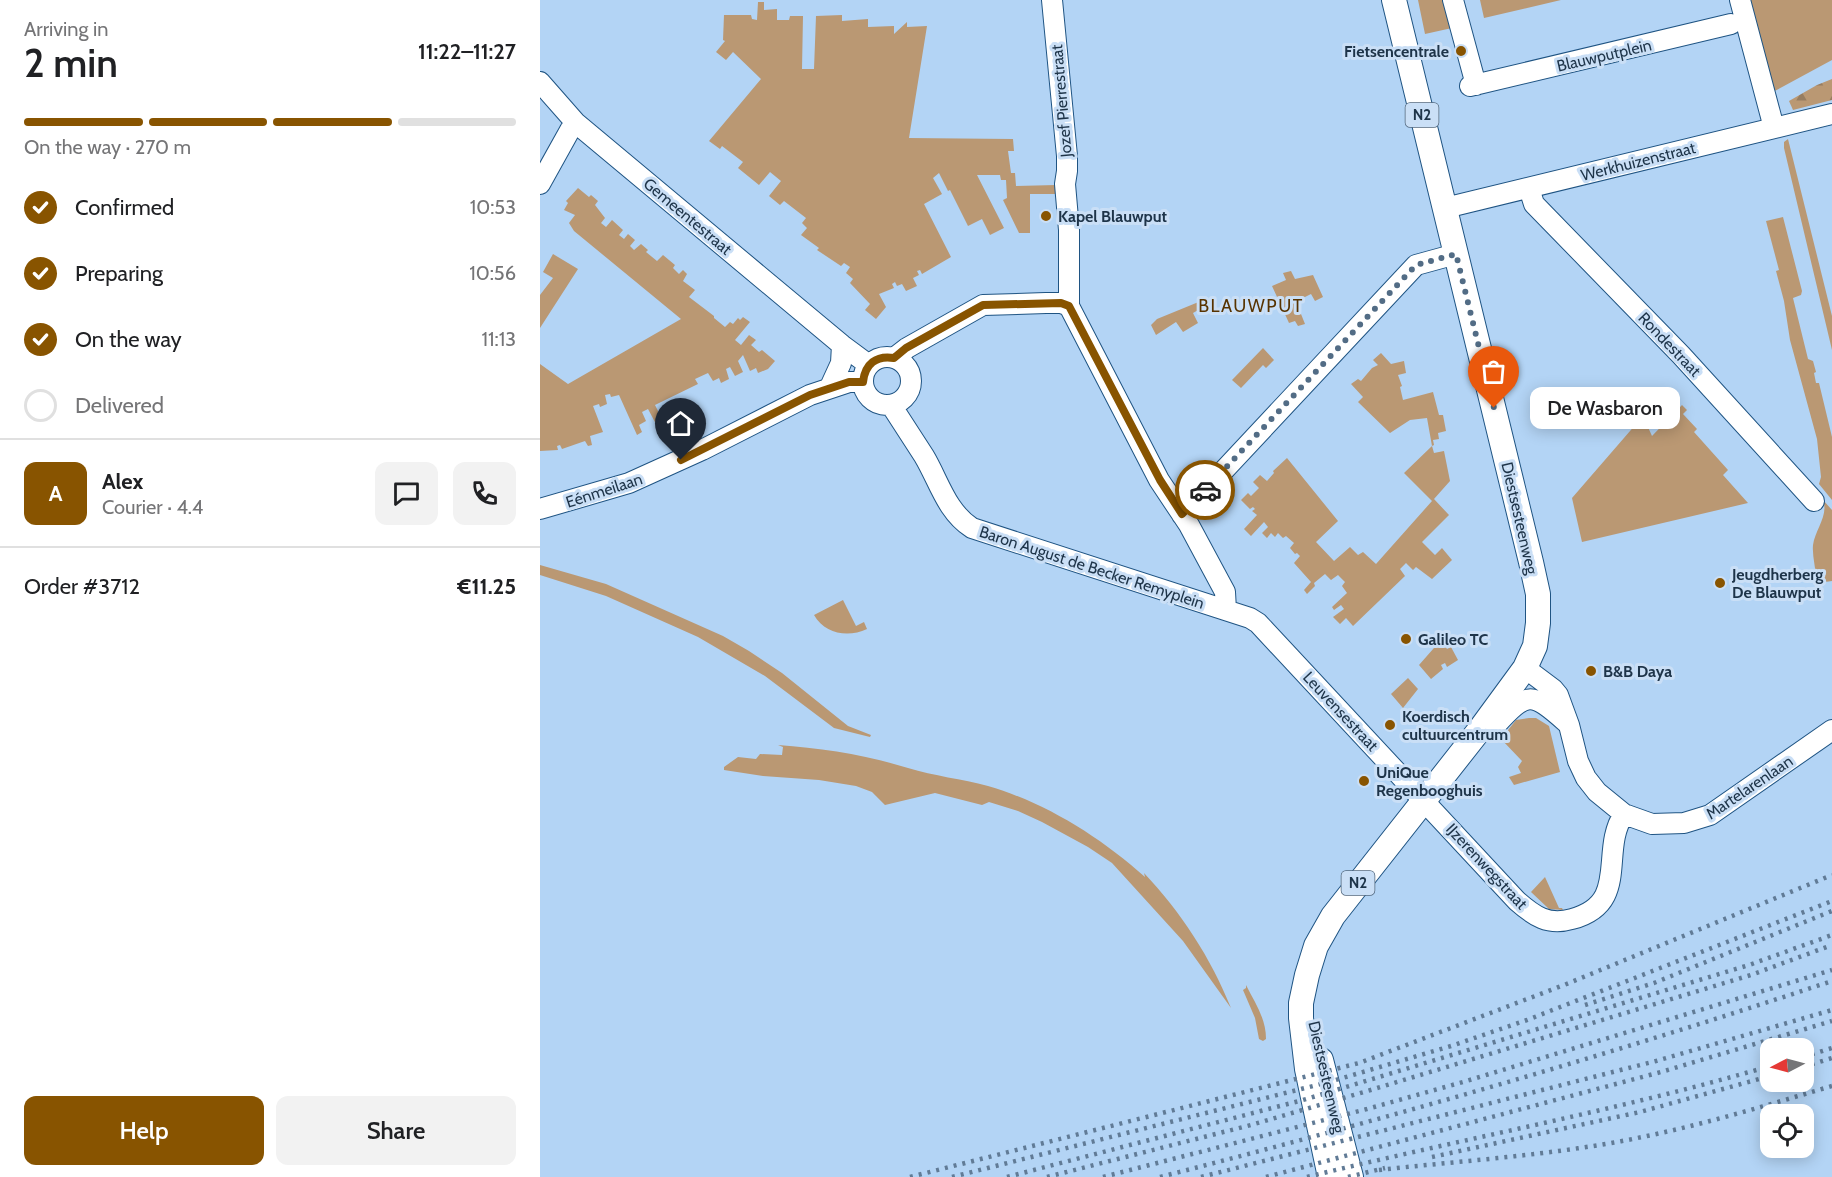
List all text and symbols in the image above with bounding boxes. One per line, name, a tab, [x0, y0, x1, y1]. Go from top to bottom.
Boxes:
text: Arriving in	[24, 17, 108, 41]
street label: Blauwputplein	[1555, 35, 1653, 76]
text: 11:22–11:27	[418, 38, 516, 65]
text: 2 min	[24, 39, 118, 87]
place label: Fietsencentrale	[1344, 42, 1449, 61]
street label: Jozef Pierrestraat	[1047, 43, 1076, 159]
marker: Fietsencentrale	[1454, 44, 1468, 58]
road number: N2	[1406, 103, 1438, 127]
text: On the way · 270 m	[24, 135, 191, 159]
street label: Werkhuizenstraat	[1579, 138, 1698, 185]
street label: Gemeentestraat	[640, 174, 736, 259]
icon: check	[24, 191, 57, 224]
text: Confirmed	[75, 194, 174, 221]
text: 10:53	[470, 195, 516, 219]
place label: Kapel Blauwput	[1058, 207, 1168, 226]
marker: Kapel Blauwput	[1039, 209, 1053, 223]
icon: check	[24, 257, 57, 290]
text: Preparing	[75, 260, 163, 287]
text: 10:56	[469, 261, 516, 285]
district label: BLAUWPUT	[1198, 295, 1304, 317]
street label: Rondestraat	[1634, 308, 1705, 381]
icon: check	[24, 323, 57, 356]
text: On the way	[75, 326, 182, 353]
text: 11:13	[481, 327, 516, 351]
pin	[1468, 346, 1519, 408]
icon: bag	[1477, 355, 1510, 388]
callout: De Wasbaron	[1530, 387, 1680, 429]
text: Delivered	[75, 392, 164, 419]
text: De Wasbaron	[1547, 396, 1663, 420]
pin	[655, 398, 706, 460]
icon: home	[664, 407, 697, 440]
courier	[1175, 460, 1235, 520]
street label: Diestsesteenweg	[1497, 460, 1542, 577]
button: chat	[375, 462, 438, 525]
button: phone	[453, 462, 516, 525]
text: Alex	[102, 468, 143, 495]
street label: Eénmeilaan	[563, 469, 645, 512]
icon: car	[1189, 474, 1222, 507]
text: A	[49, 480, 62, 507]
text: Courier · 4.4	[102, 495, 203, 519]
street label: Baron August de Becker Remyplein	[977, 522, 1207, 613]
place label: Jeugdherberg De Blauwput	[1731, 565, 1823, 602]
text: Order #3712	[24, 573, 140, 600]
text: €11.25	[457, 573, 516, 600]
marker: Jeugdherberg De Blauwput	[1713, 576, 1727, 590]
place label: Galileo TC	[1418, 630, 1488, 649]
marker: Galileo TC	[1399, 632, 1413, 646]
place label: B&B Daya	[1603, 662, 1672, 681]
marker: B&B Daya	[1584, 664, 1598, 678]
street label: Leuvensestraat	[1299, 668, 1383, 755]
place label: Koerdisch cultuurcentrum	[1402, 707, 1508, 744]
marker: Koerdisch cultuurcentrum	[1383, 718, 1397, 732]
street label: Martelarenlaan	[1702, 751, 1796, 823]
place label: UniQue Regenbooghuis	[1376, 763, 1483, 800]
marker: UniQue Regenbooghuis	[1357, 774, 1371, 788]
street label: IJzerenwegstraat	[1442, 819, 1532, 914]
road number: N2	[1342, 871, 1374, 895]
street label: Diestsesteenweg	[1304, 1019, 1349, 1136]
north arrow	[1760, 1038, 1814, 1092]
map controls	[1760, 1038, 1814, 1158]
button: Help	[24, 1096, 264, 1165]
button: Share	[276, 1096, 516, 1165]
button: locate	[1760, 1104, 1814, 1158]

